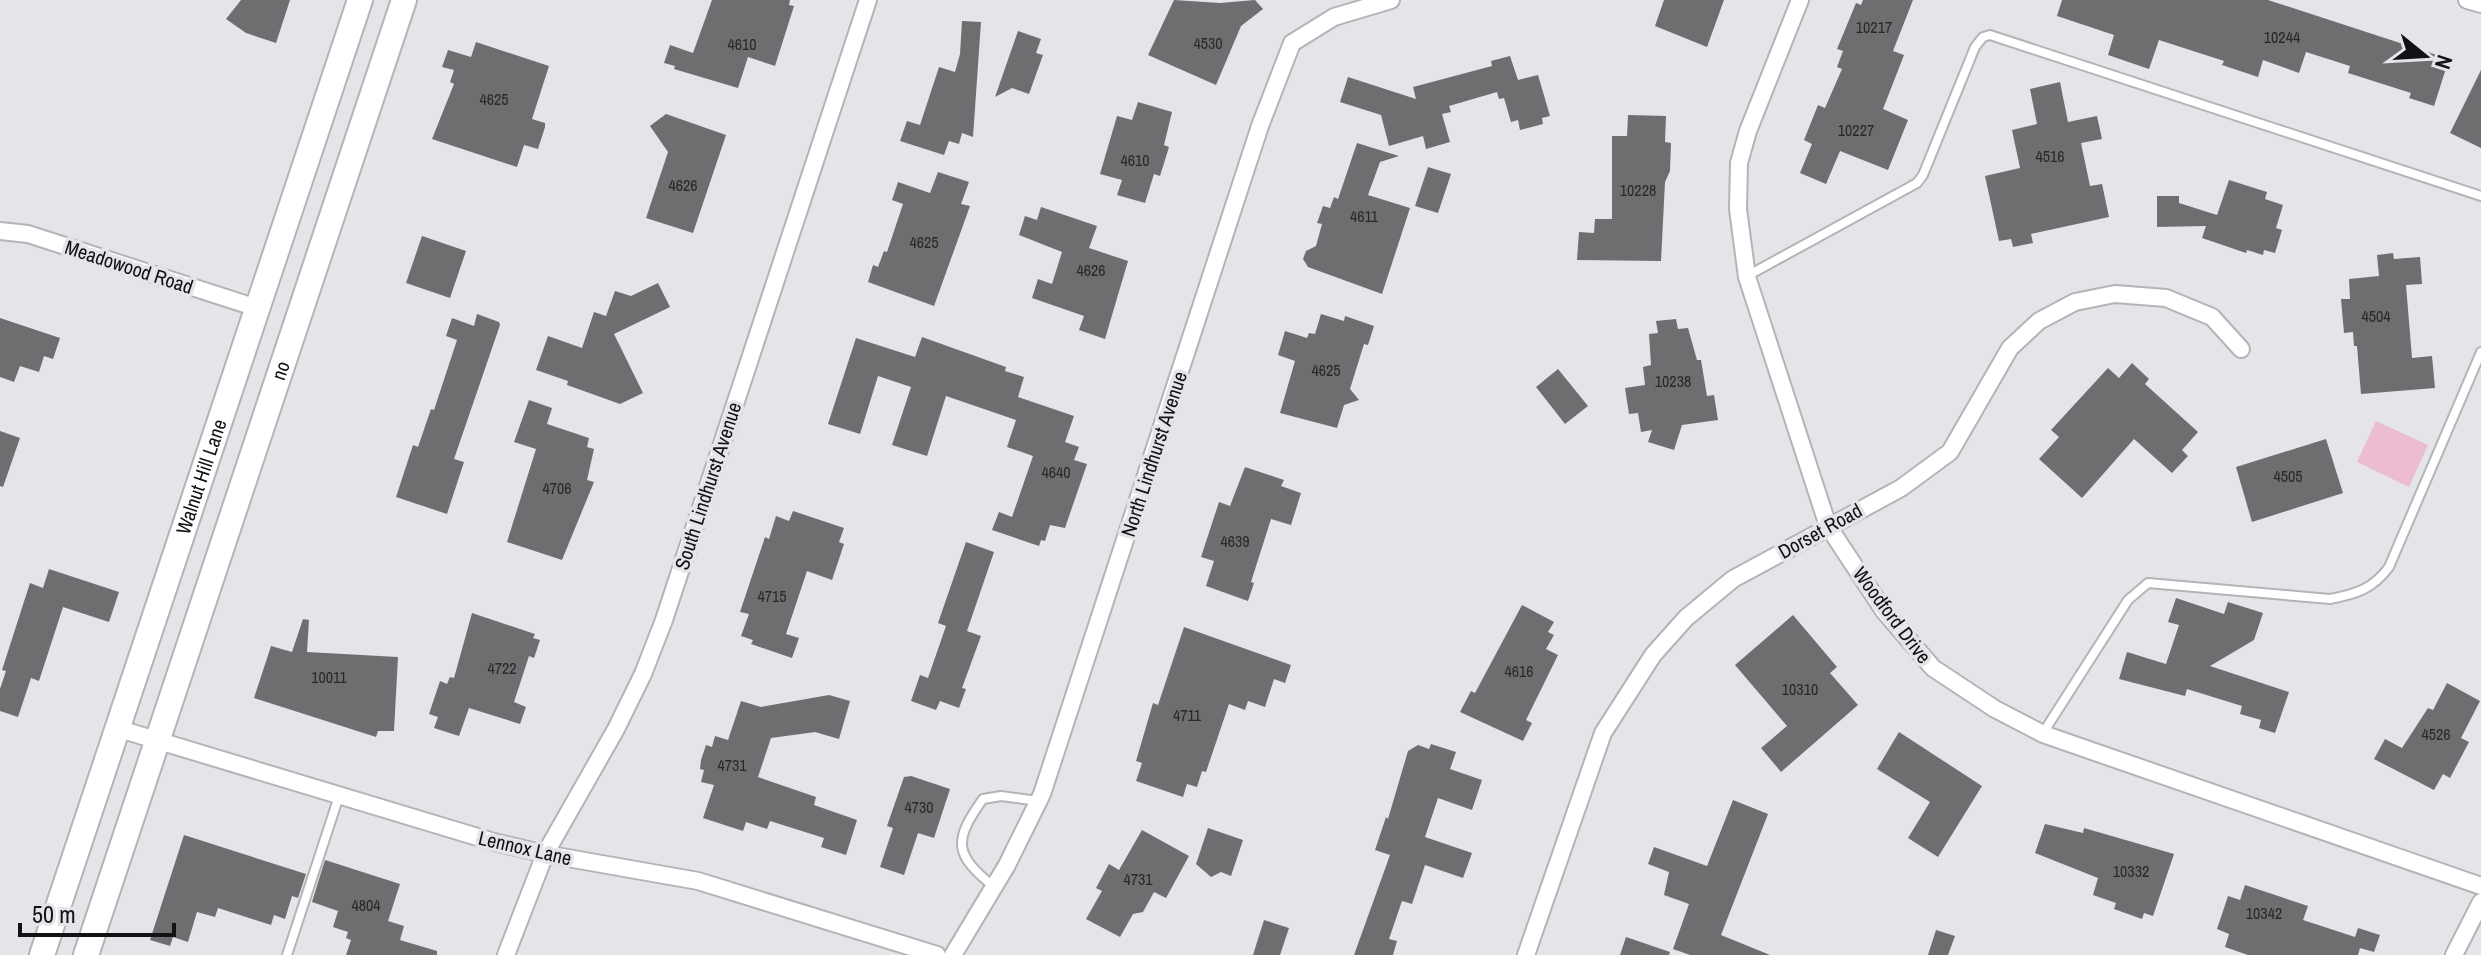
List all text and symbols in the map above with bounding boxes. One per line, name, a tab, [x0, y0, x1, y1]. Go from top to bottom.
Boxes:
house number: 10217	[1856, 16, 1892, 38]
north arrow	[2385, 16, 2465, 96]
house number: 10244	[2264, 26, 2300, 48]
house number: 4530	[1193, 32, 1223, 54]
house number: 4610	[727, 33, 757, 55]
text: N	[2428, 51, 2460, 73]
house number: 4625	[479, 88, 509, 110]
house number: 10227	[1838, 119, 1874, 141]
house number: 4516	[2035, 145, 2065, 167]
house number: 4610	[1120, 149, 1150, 171]
house number: 4626	[668, 174, 698, 196]
house number: 10228	[1620, 179, 1656, 201]
house number: 4611	[1350, 205, 1379, 227]
house number: 4625	[909, 231, 939, 253]
street label: Meadowood Road	[62, 233, 197, 300]
house number: 4626	[1076, 259, 1106, 281]
house number: 4504	[2361, 305, 2391, 327]
street label: no	[264, 357, 296, 383]
house number: 4625	[1311, 359, 1341, 381]
street label: North Lindhurst Avenue	[1114, 368, 1193, 540]
house number: 10238	[1655, 370, 1691, 392]
street label: South Lindhurst Avenue	[668, 399, 747, 573]
street label: Walnut Hill Lane	[169, 416, 232, 538]
house number: 4640	[1041, 461, 1071, 483]
house number: 4505	[2273, 465, 2303, 487]
house number: 4706	[542, 477, 572, 499]
street label: Dorset Road	[1773, 496, 1867, 565]
house number: 4639	[1220, 530, 1250, 552]
street label: Woodford Drive	[1847, 561, 1938, 669]
house number: 4715	[757, 585, 787, 607]
house number: 4722	[487, 657, 517, 679]
house number: 4616	[1504, 660, 1534, 682]
house number: 10011	[311, 666, 347, 688]
house number: 10310	[1782, 678, 1818, 700]
house number: 4711	[1173, 704, 1202, 726]
house number: 4526	[2421, 723, 2451, 745]
house number: 4731	[717, 754, 747, 776]
house number: 4730	[904, 796, 934, 818]
street label: Lennox Lane	[476, 824, 574, 871]
house number: 10332	[2113, 860, 2149, 882]
house number: 4731	[1123, 868, 1153, 890]
scale bar	[20, 887, 174, 937]
house number: 4804	[351, 894, 381, 916]
text: 50 m	[32, 898, 76, 930]
house number: 10342	[2246, 902, 2282, 924]

